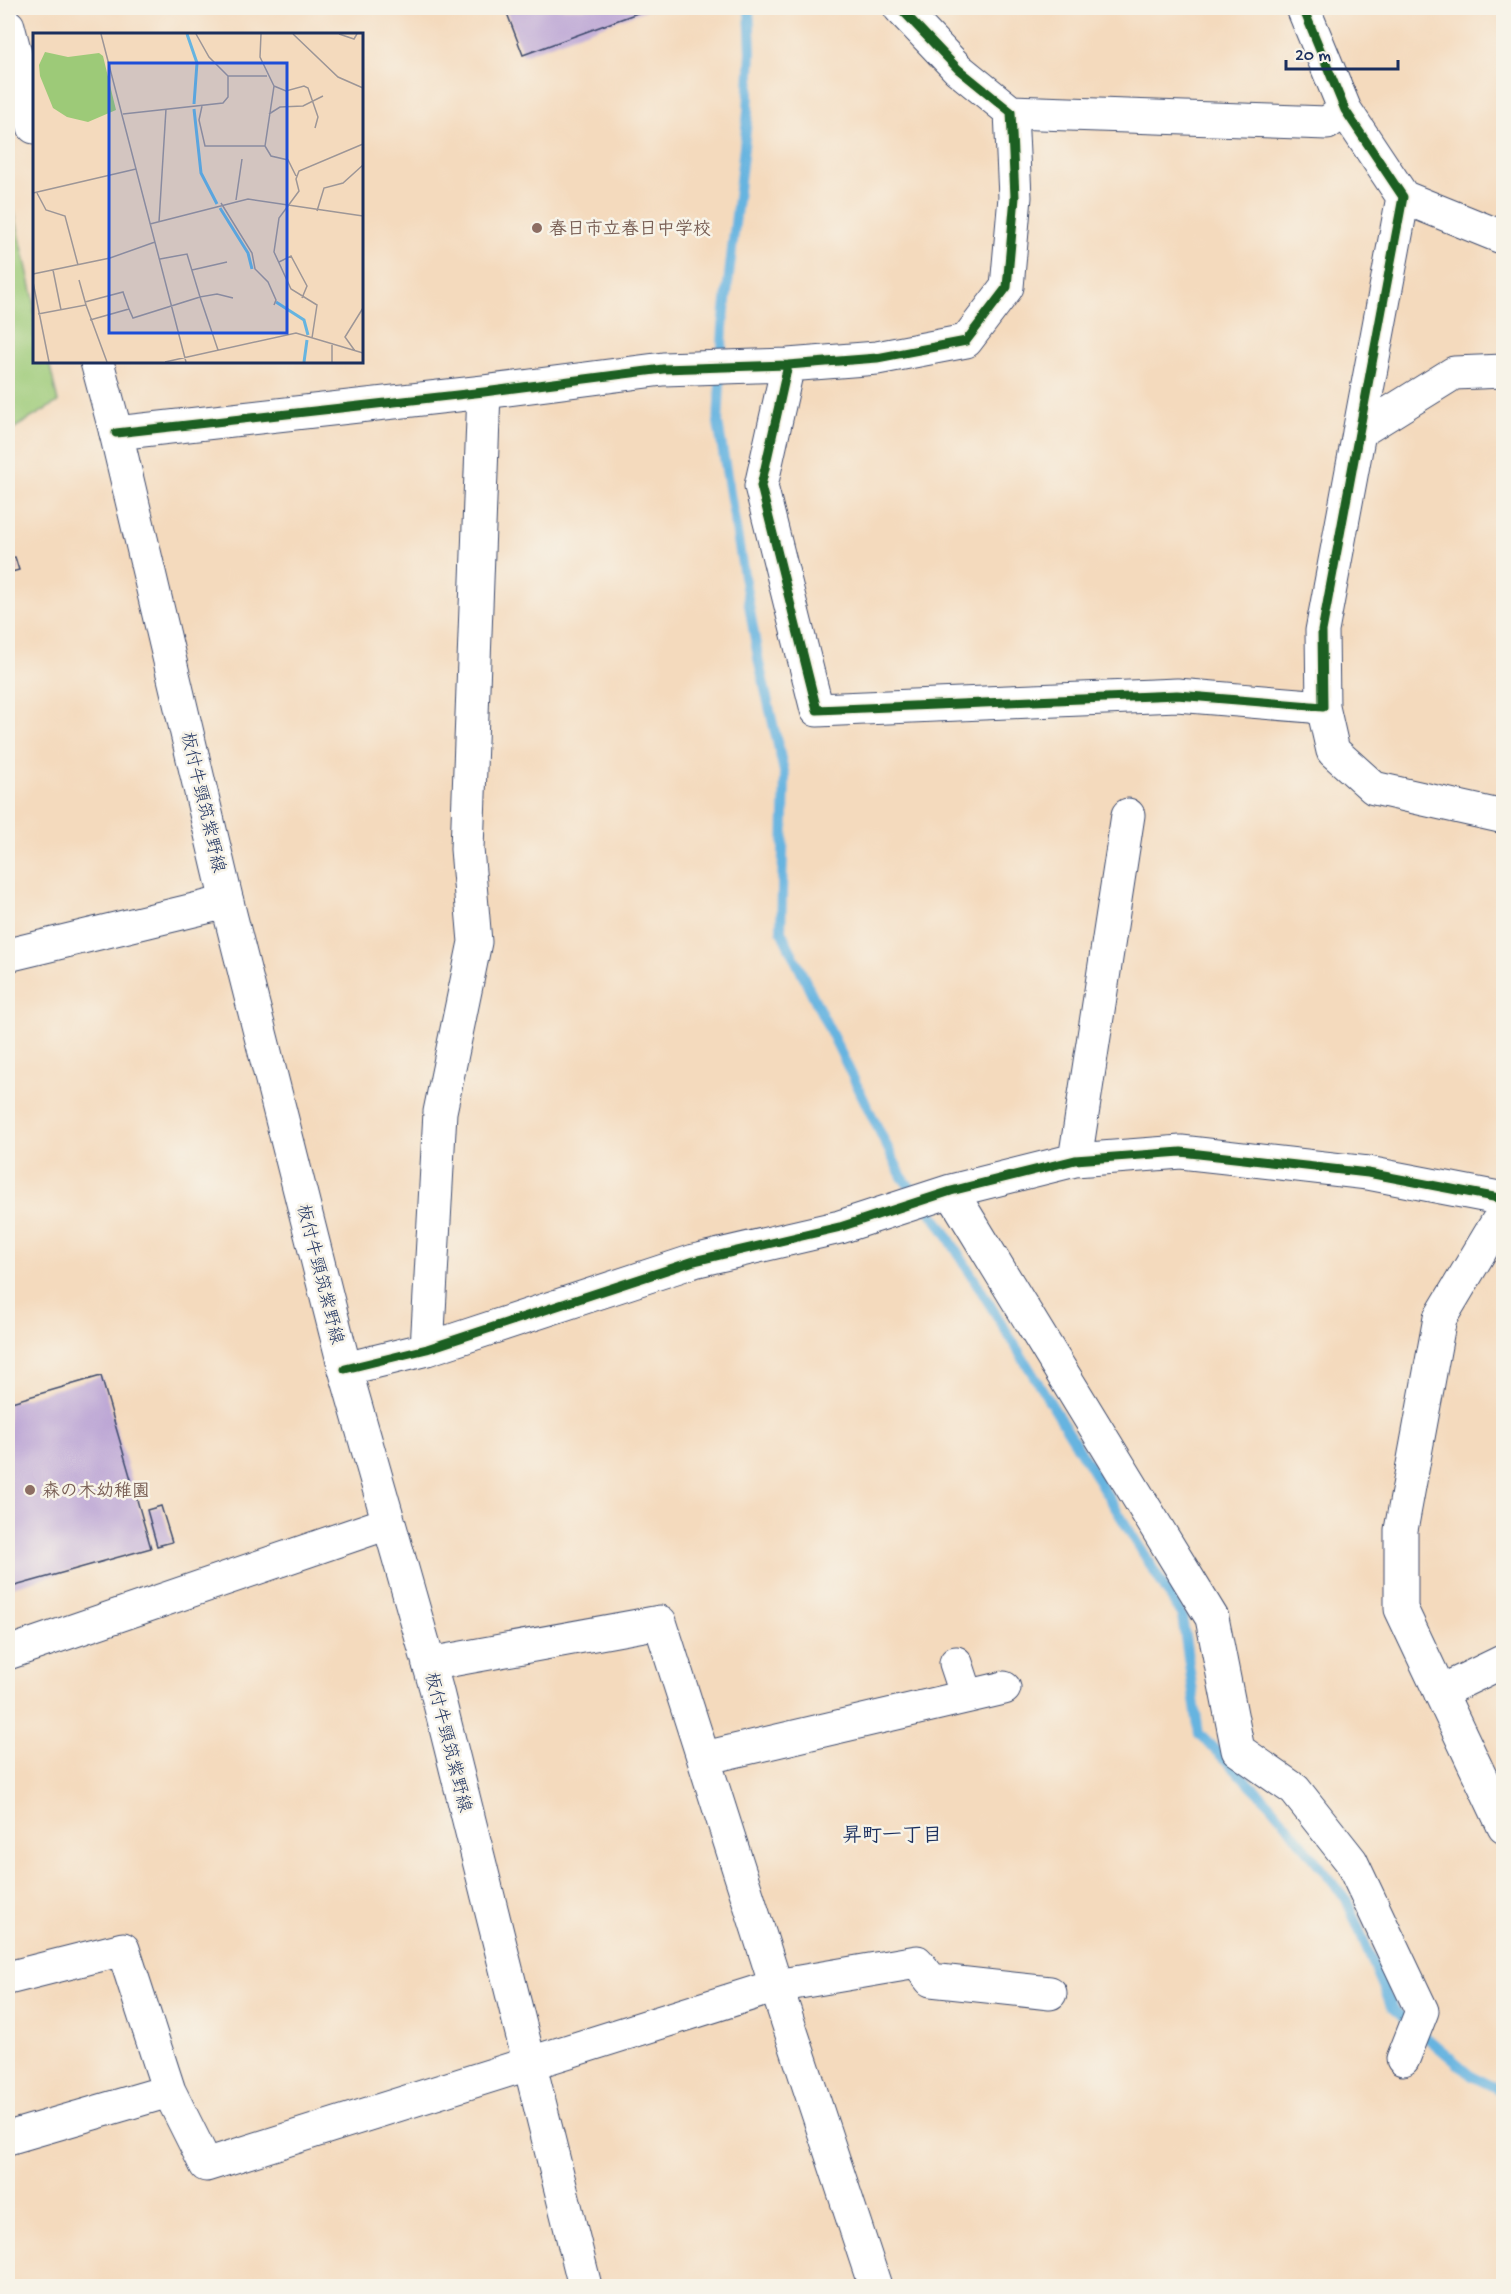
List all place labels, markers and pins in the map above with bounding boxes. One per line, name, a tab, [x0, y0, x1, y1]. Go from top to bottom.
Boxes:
place label: 春日市立春日中学校	[549, 219, 711, 241]
marker: 春日市立春日中学校	[530, 221, 544, 235]
place label: 森の木幼稚園	[42, 1481, 150, 1503]
marker: 森の木幼稚園	[23, 1483, 37, 1497]

